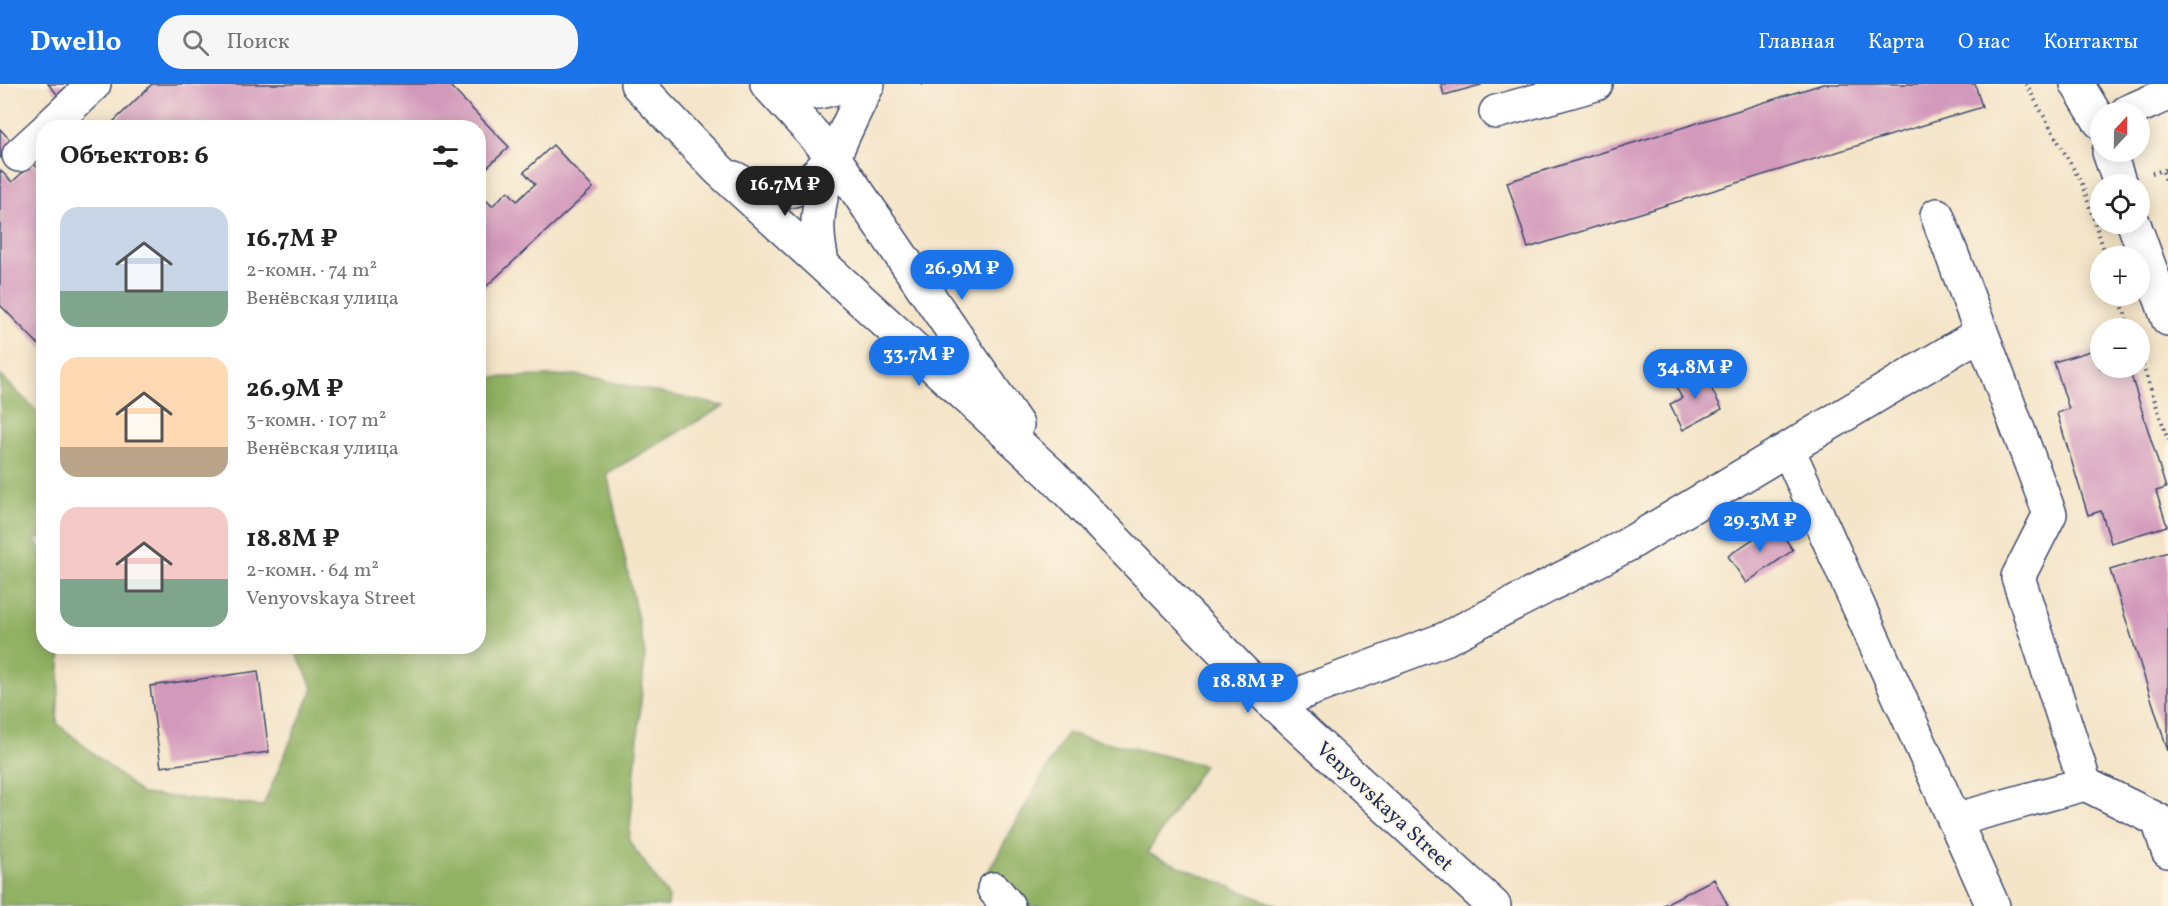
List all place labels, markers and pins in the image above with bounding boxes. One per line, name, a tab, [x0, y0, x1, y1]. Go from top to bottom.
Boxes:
pin: 16.7M ₽	[730, 166, 840, 217]
pin: 26.9M ₽	[907, 250, 1017, 301]
pin: 33.7M ₽	[864, 336, 974, 387]
pin: 34.8M ₽	[1640, 349, 1750, 400]
pin: 29.3M ₽	[1705, 502, 1815, 553]
pin: 18.8M ₽	[1193, 663, 1303, 714]

